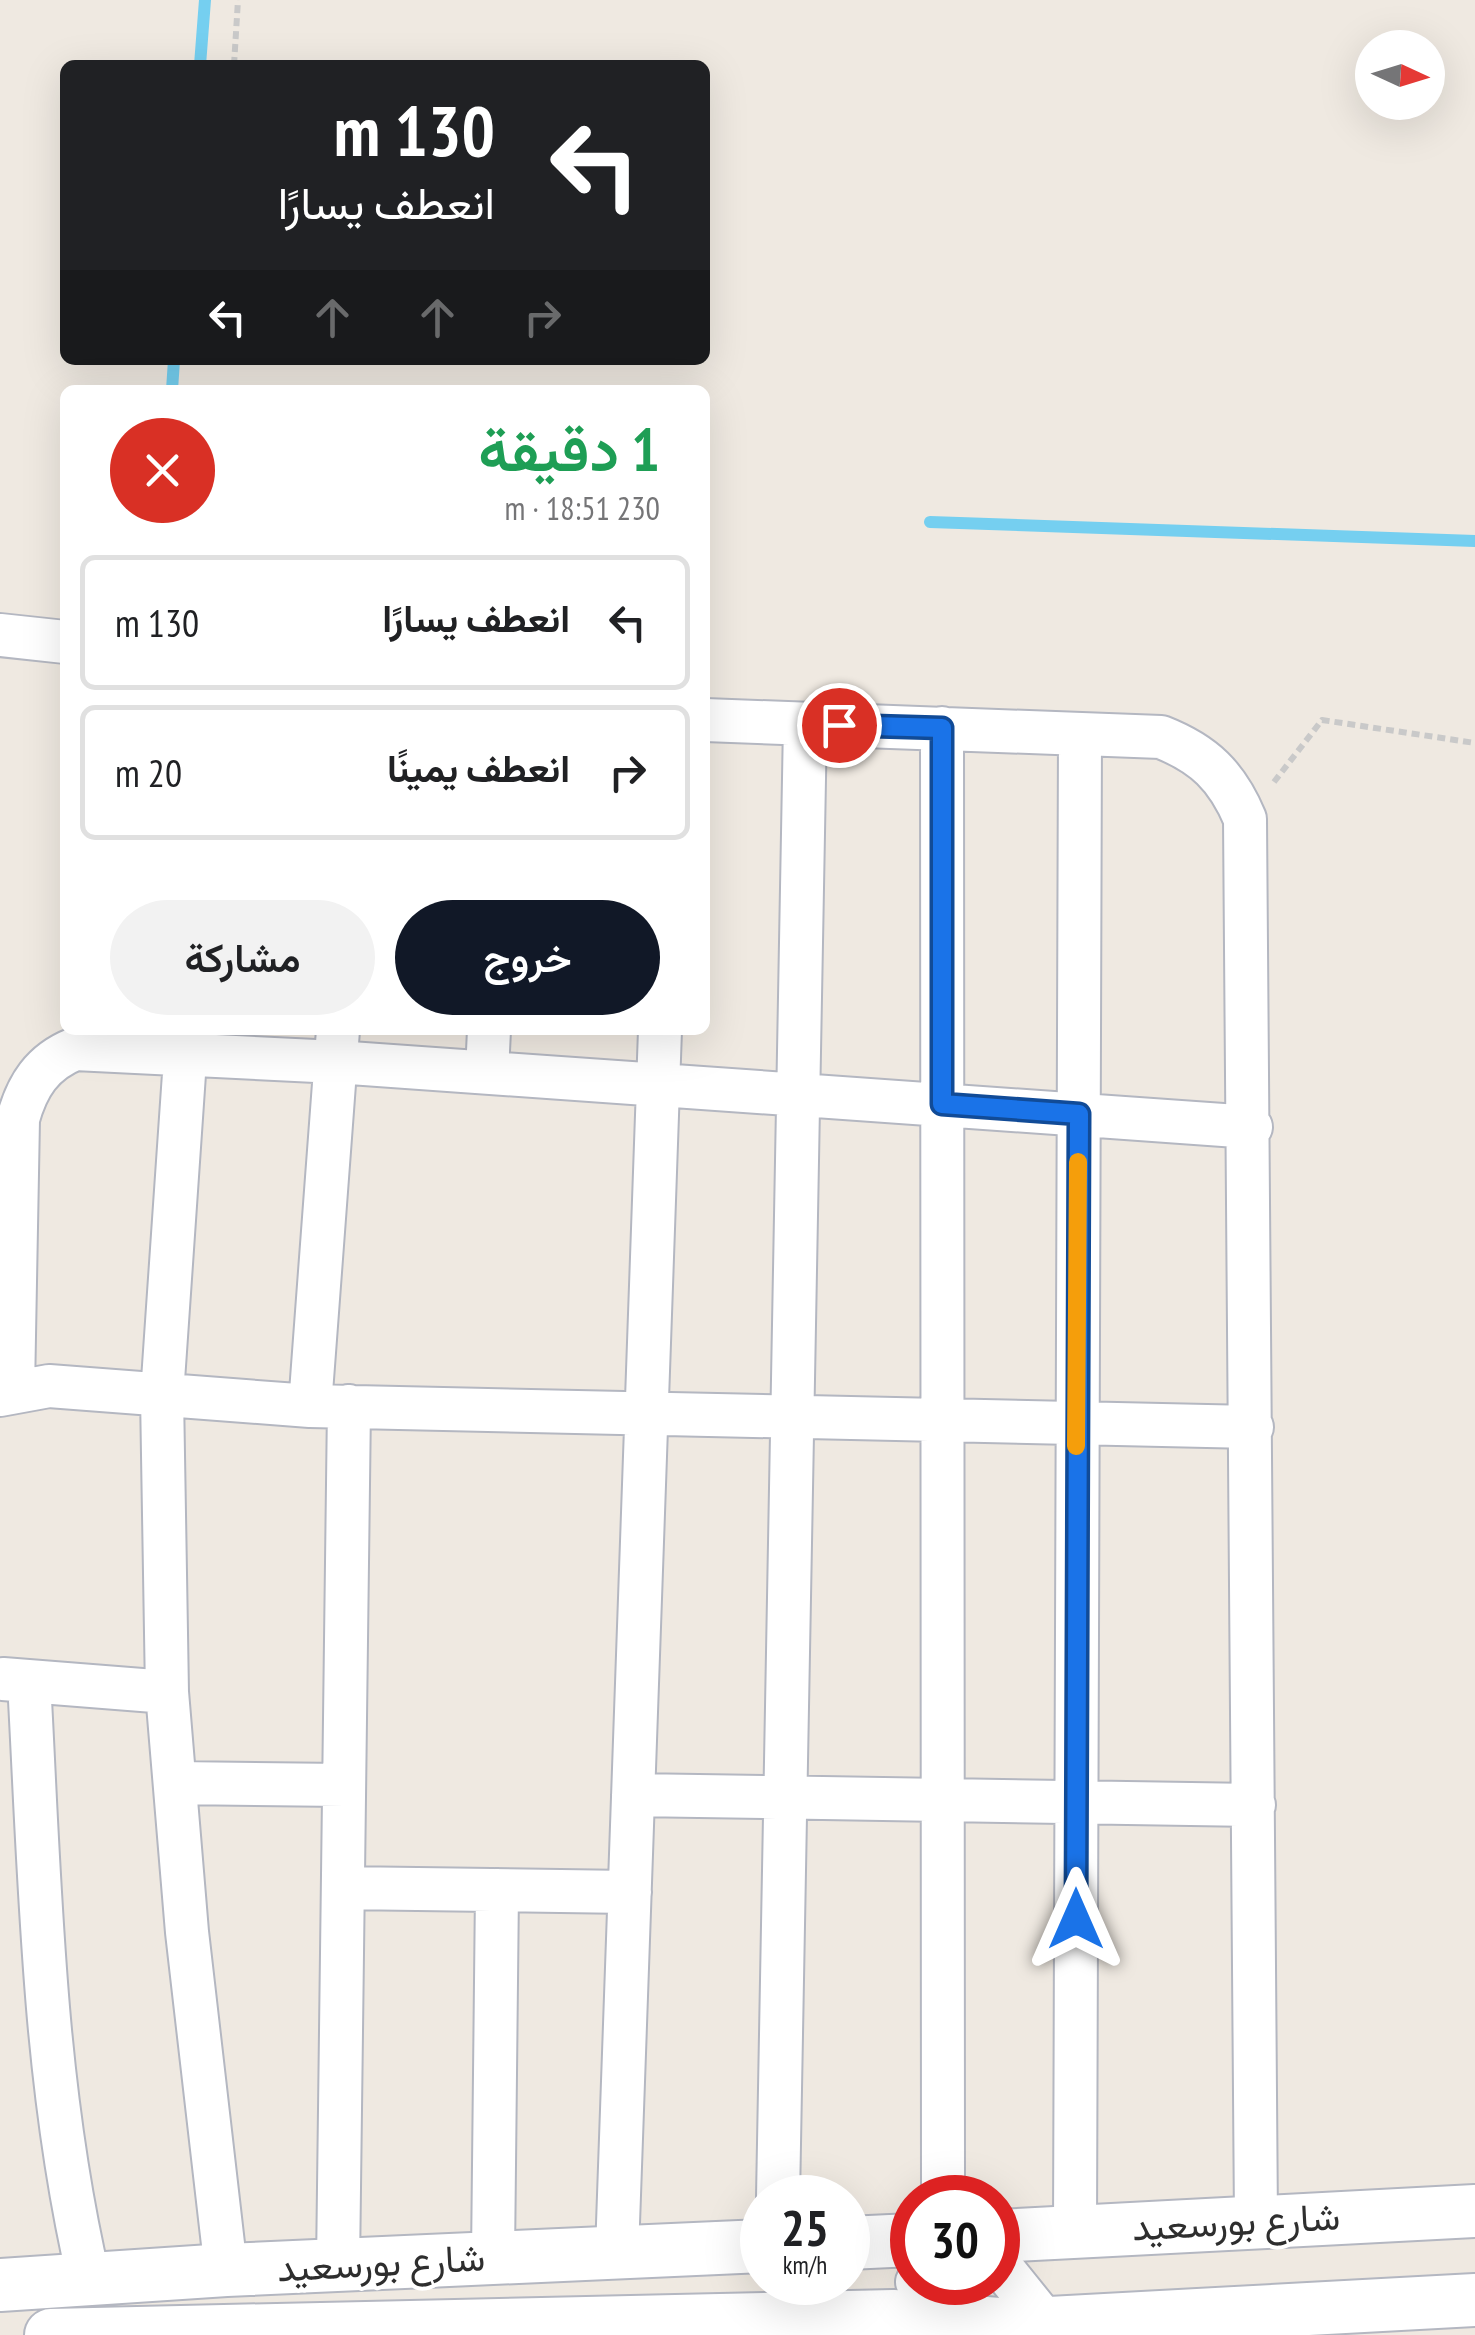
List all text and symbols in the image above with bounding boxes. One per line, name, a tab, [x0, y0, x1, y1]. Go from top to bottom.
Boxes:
north arrow	[1355, 30, 1445, 120]
map controls	[1355, 30, 1445, 120]
text: 130 m	[334, 85, 495, 175]
icon: left	[530, 100, 660, 230]
text: انعطف يسارًا	[278, 173, 495, 231]
icon: left	[200, 290, 255, 345]
icon: ahead	[305, 290, 360, 345]
icon: ahead	[410, 290, 465, 345]
icon: right	[515, 290, 570, 345]
text: 1 دقيقة	[478, 410, 660, 488]
button: close	[110, 418, 215, 523]
text: 230 m · 18:51	[505, 487, 660, 529]
text: انعطف يسارًا	[382, 593, 570, 642]
icon: left	[600, 595, 655, 650]
text: 130 m	[115, 598, 199, 647]
pin	[797, 683, 882, 768]
icon: arrive	[812, 698, 867, 753]
text: انعطف يمينًا	[387, 743, 570, 792]
icon: right	[600, 745, 655, 800]
text: 20 m	[115, 748, 182, 797]
button: مشاركة	[110, 900, 375, 1015]
button: خروج	[395, 900, 660, 1015]
position arrow	[1024, 1867, 1128, 1971]
speed limit sign: 30	[890, 2175, 1020, 2305]
street label: شارع بورسعيد	[1131, 2191, 1341, 2253]
text: 25	[781, 2195, 829, 2260]
street label: شارع بورسعيد	[276, 2232, 486, 2294]
text: km/h	[783, 2249, 827, 2281]

